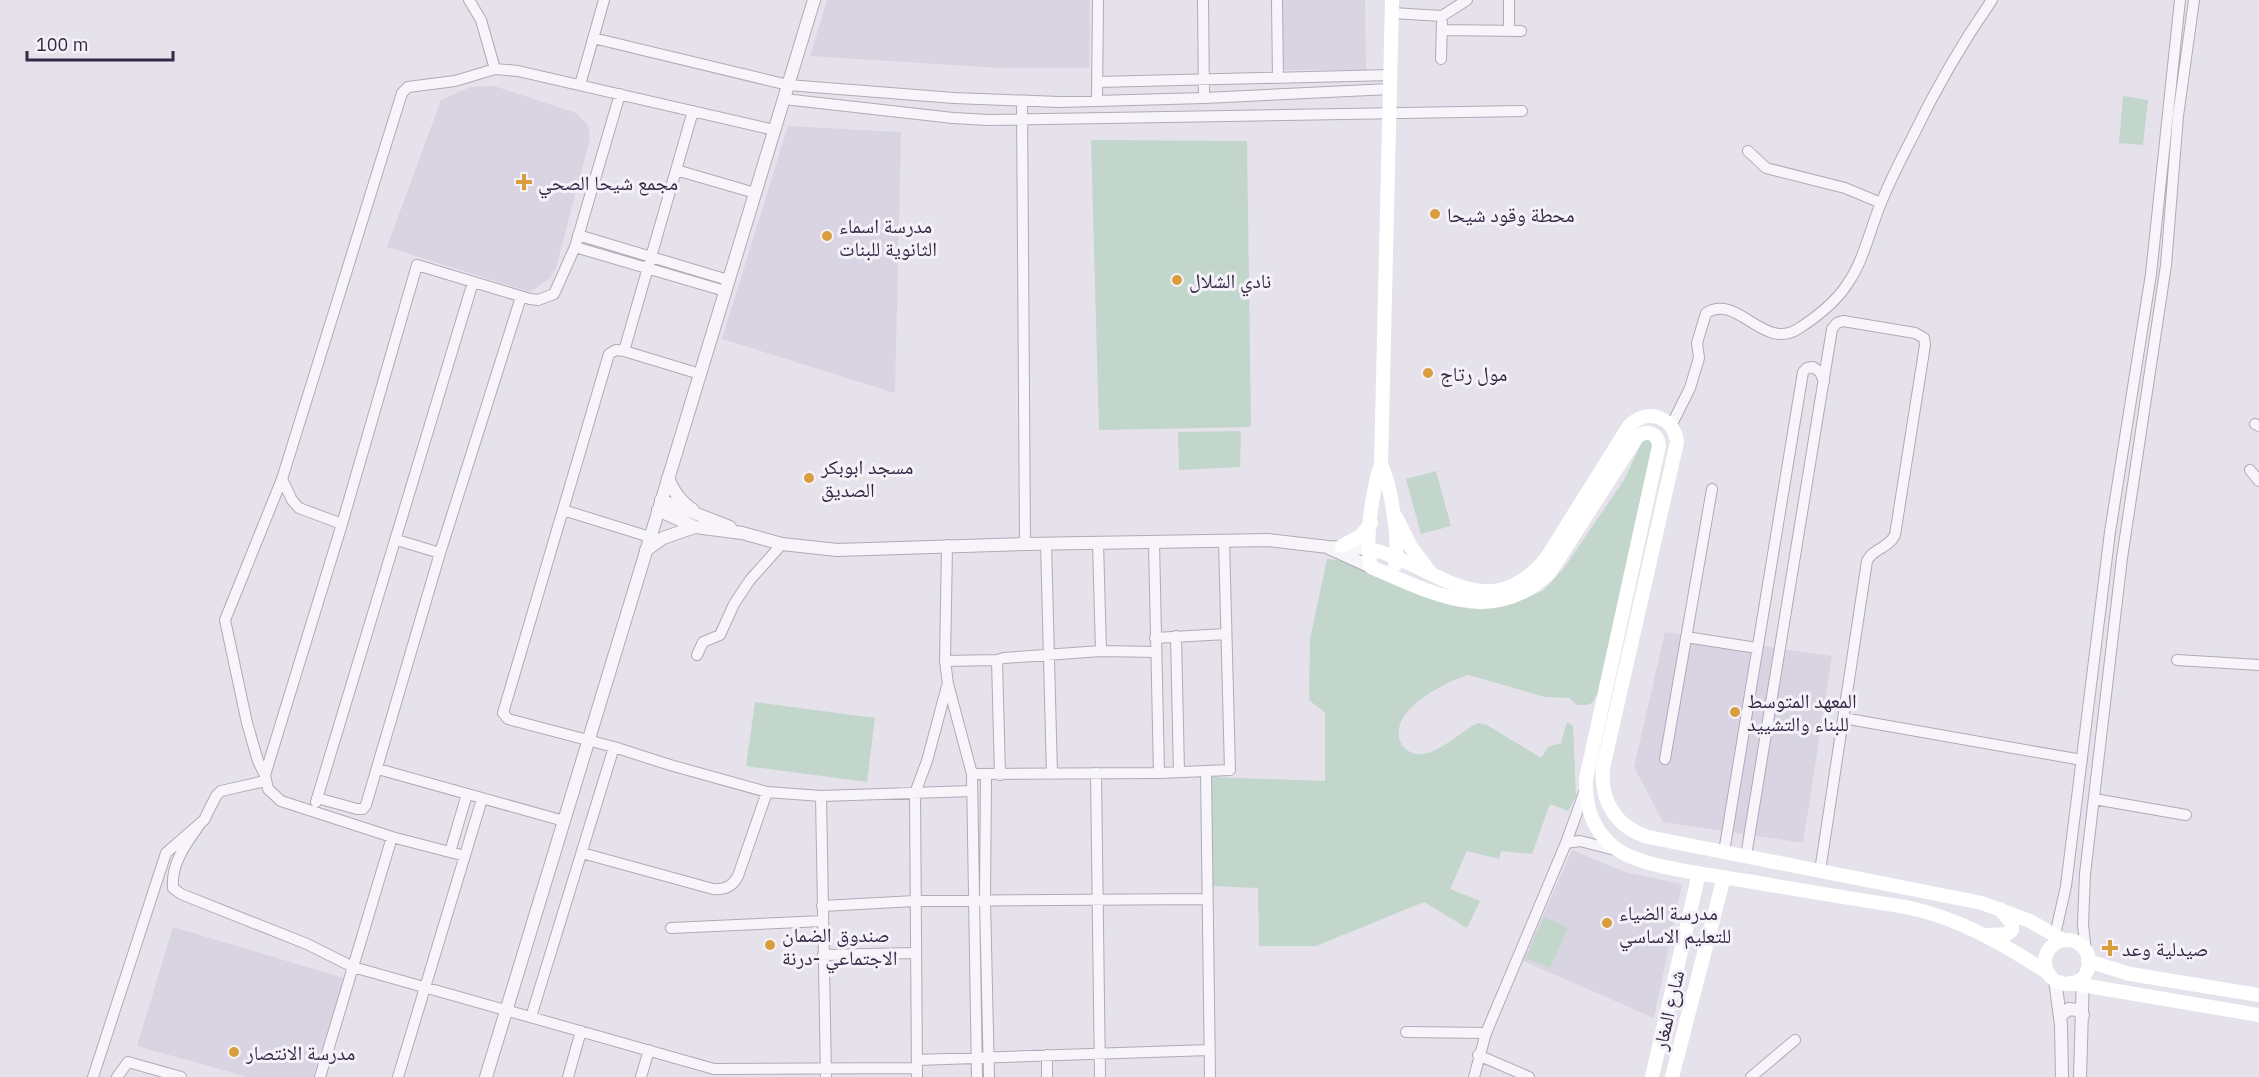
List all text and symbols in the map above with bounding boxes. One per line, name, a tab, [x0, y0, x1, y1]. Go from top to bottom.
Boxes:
scale bar	[27, 24, 172, 62]
text: 100 m	[36, 33, 88, 56]
place label: مجمع شيحا الصحي	[538, 169, 678, 199]
marker: مجمع شيحا الصحي	[515, 173, 533, 191]
place label: محطة وقود شيحا	[1447, 201, 1575, 228]
marker: محطة وقود شيحا	[1428, 207, 1442, 221]
place label: مدرسة اسماء الثانوية للبنات	[839, 212, 937, 262]
marker: مدرسة اسماء الثانوية للبنات	[820, 229, 834, 243]
place label: نادي الشلال	[1189, 267, 1271, 297]
marker: نادي الشلال	[1170, 273, 1184, 287]
place label: مول رتاج	[1440, 360, 1507, 387]
marker: مول رتاج	[1421, 366, 1435, 380]
place label: مسجد ابوبكر الصديق	[820, 453, 913, 503]
marker: مسجد ابوبكر الصديق	[802, 471, 816, 485]
place label: المعهد المتوسط للبناء والتشييد	[1747, 687, 1857, 737]
marker: المعهد المتوسط للبناء والتشييد	[1728, 705, 1742, 719]
place label: مدرسة الضياء للتعليم الاساسي	[1619, 899, 1731, 952]
marker: مدرسة الضياء للتعليم الاساسي	[1600, 916, 1614, 930]
place label: صندوق الضمان الاجتماعي -درنة	[782, 921, 897, 974]
place label: صيدلية وعد	[2122, 935, 2209, 962]
marker: صندوق الضمان الاجتماعي -درنة	[763, 938, 777, 952]
marker: صيدلية وعد	[2103, 941, 2117, 955]
street label: شارع المغار	[1646, 967, 1690, 1054]
place label: مدرسة الانتصار	[245, 1039, 355, 1066]
marker: مدرسة الانتصار	[227, 1045, 241, 1059]

